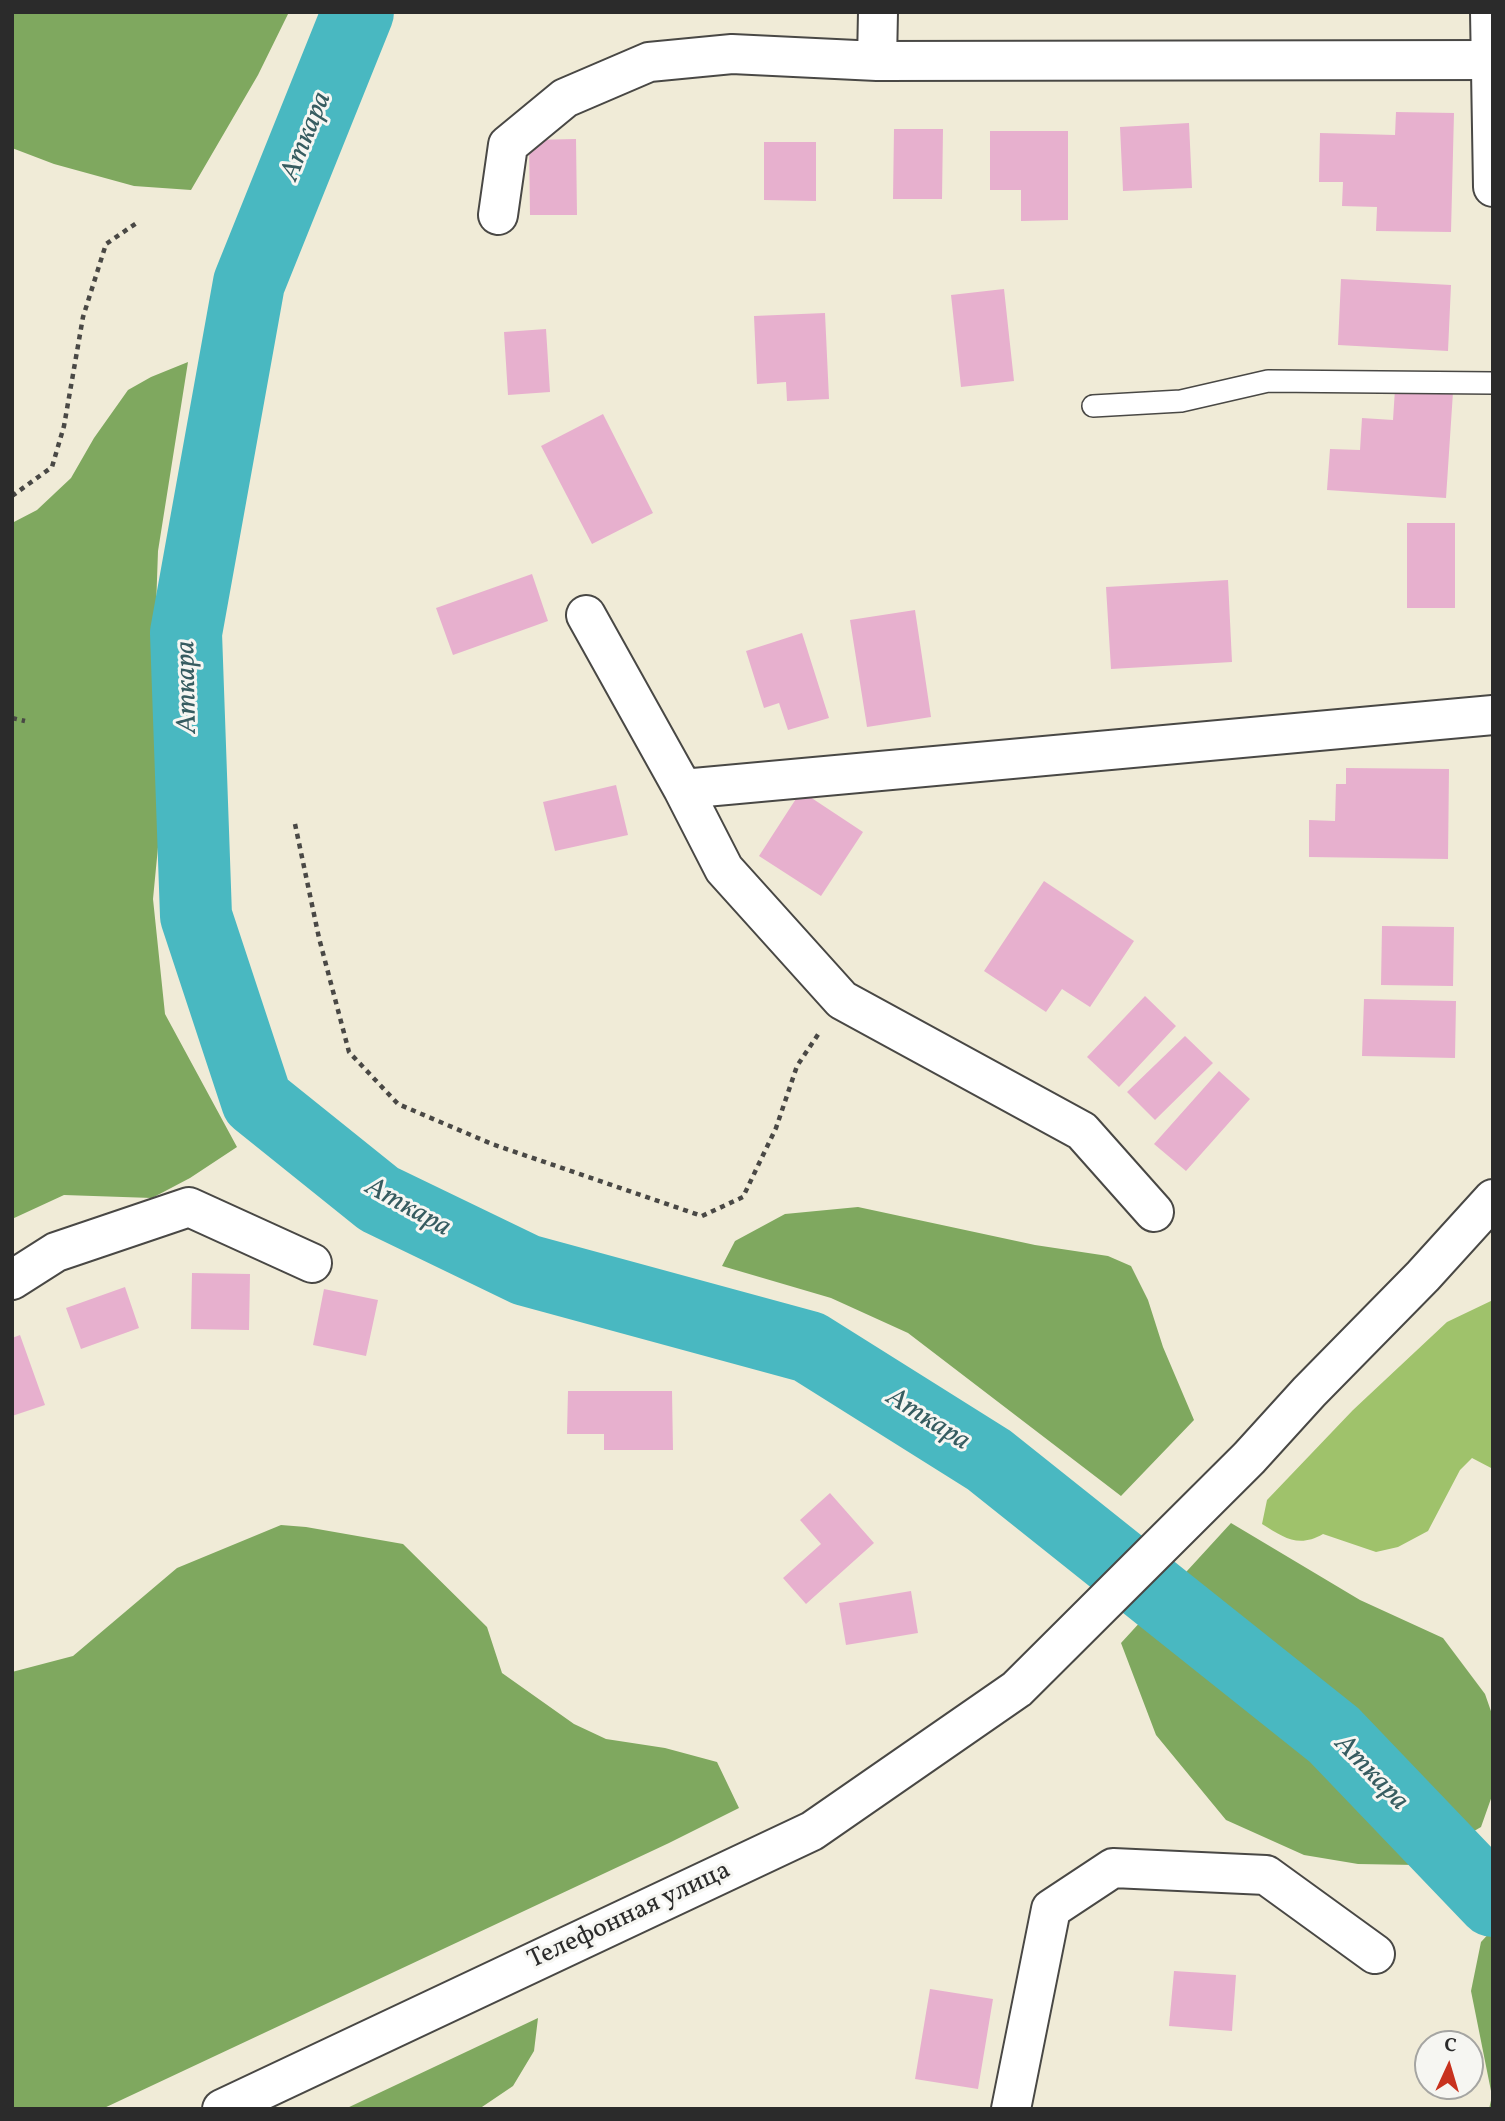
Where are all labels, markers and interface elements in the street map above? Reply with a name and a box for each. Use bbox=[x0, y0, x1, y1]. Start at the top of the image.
water label: Аткара bbox=[275, 88, 341, 186]
water label: Аткара bbox=[171, 640, 207, 734]
water label: Аткара bbox=[358, 1172, 456, 1246]
water label: Аткара bbox=[879, 1382, 975, 1460]
water label: Аткара bbox=[1326, 1729, 1414, 1819]
street label: Телефонная улица bbox=[524, 1856, 736, 1978]
north arrow bbox=[1414, 2030, 1484, 2100]
text: С bbox=[1443, 2033, 1457, 2059]

